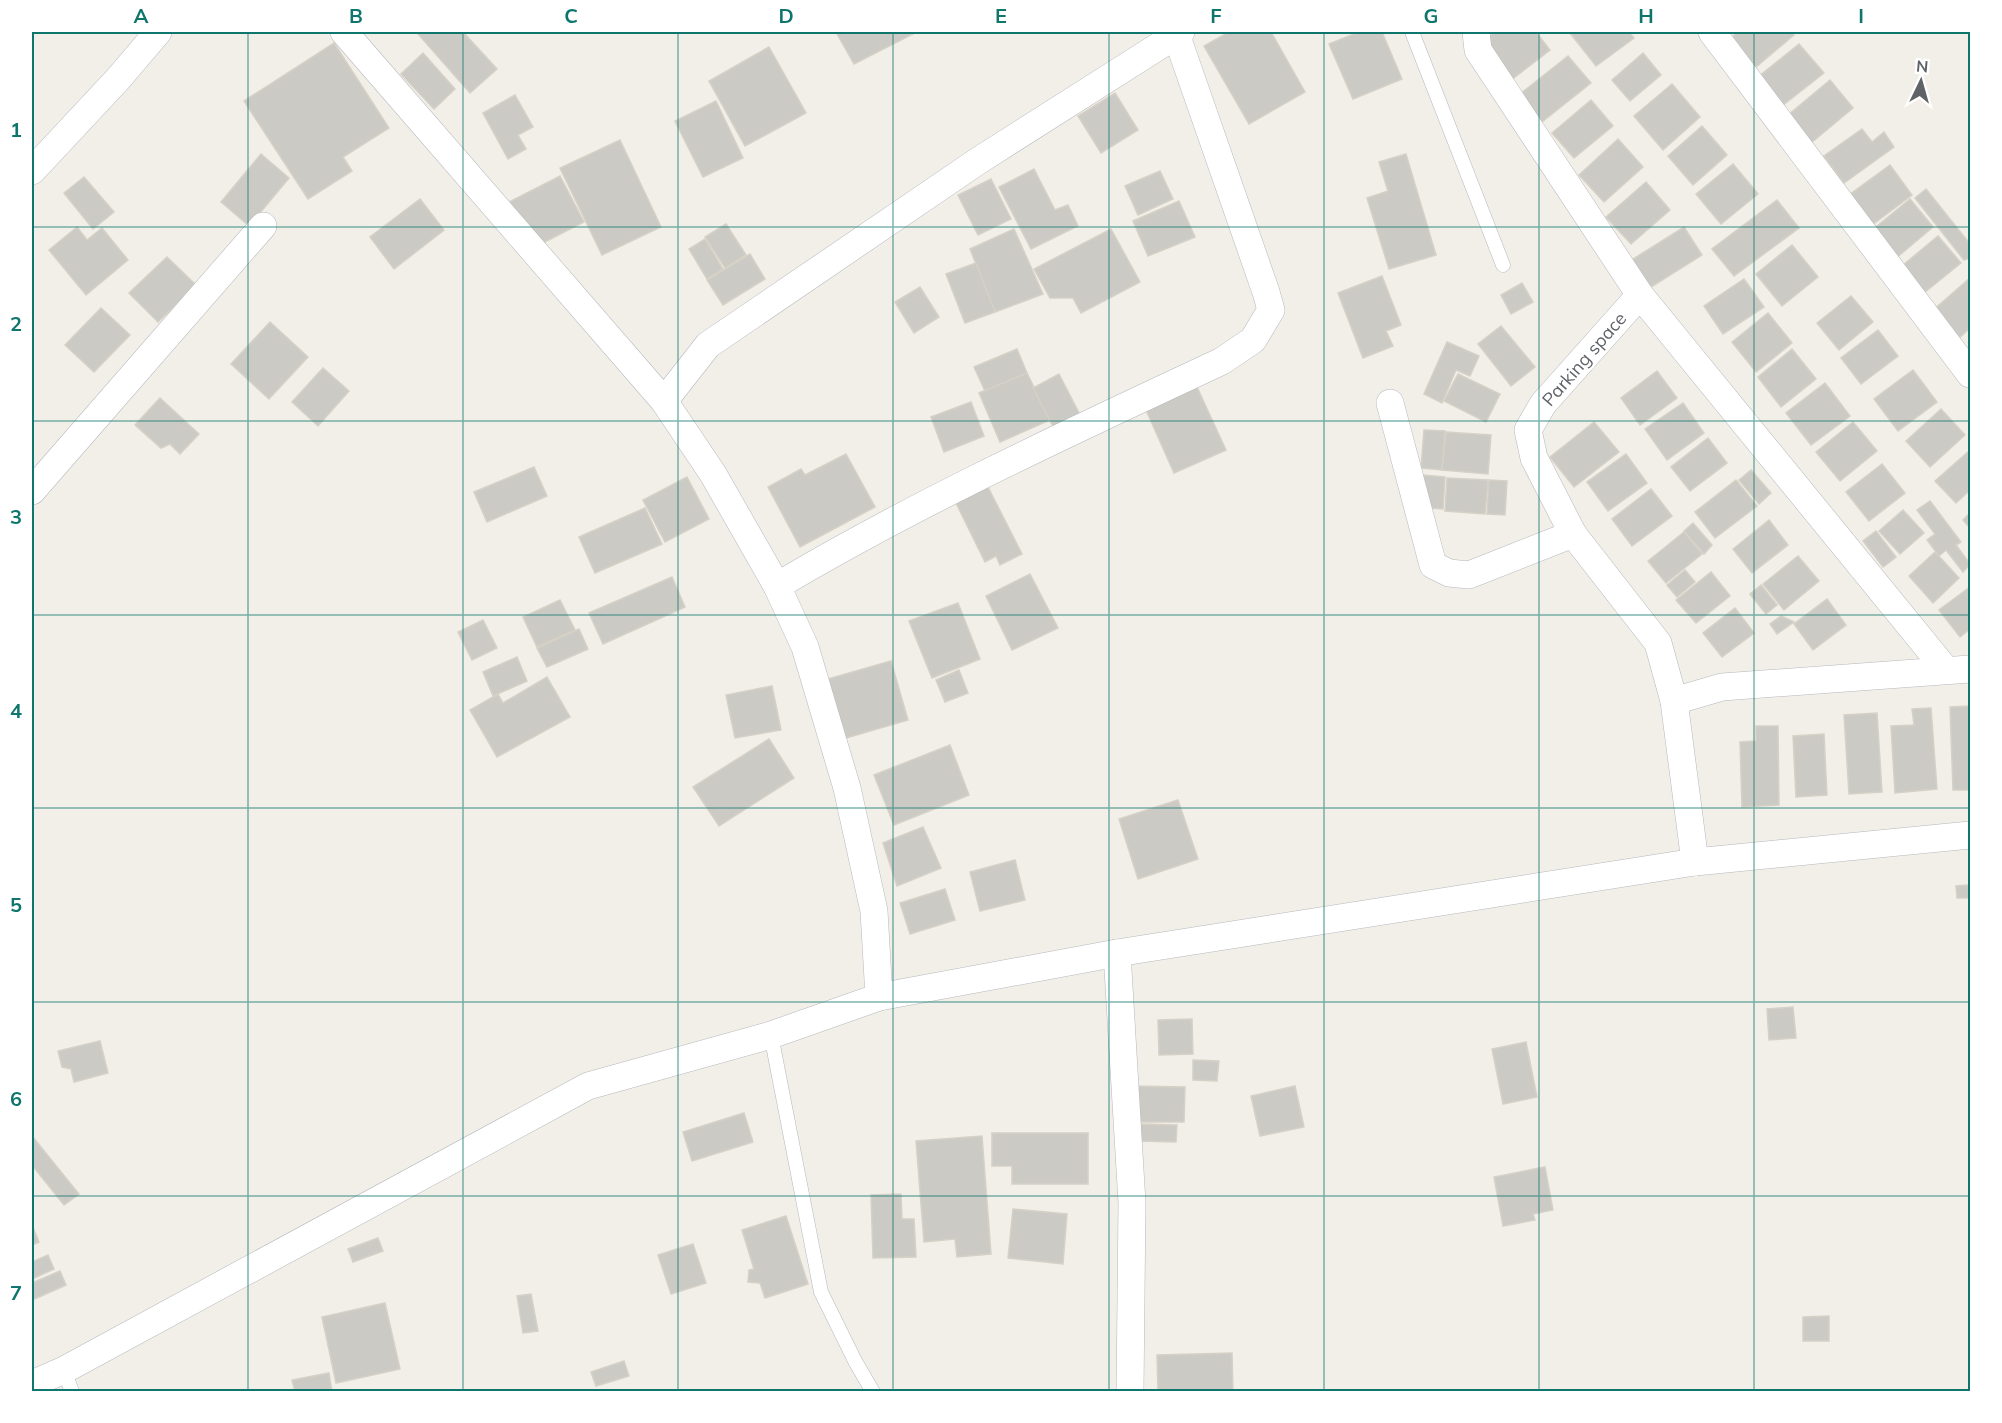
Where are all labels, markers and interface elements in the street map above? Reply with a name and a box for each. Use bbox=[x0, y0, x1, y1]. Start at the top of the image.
text: A bbox=[134, 3, 149, 28]
text: B bbox=[349, 3, 363, 28]
text: C bbox=[564, 3, 578, 28]
text: D bbox=[778, 3, 794, 28]
text: E bbox=[995, 3, 1007, 28]
text: F bbox=[1210, 3, 1222, 28]
text: G bbox=[1424, 3, 1438, 28]
text: H bbox=[1638, 3, 1654, 28]
text: I bbox=[1858, 3, 1864, 28]
north arrow bbox=[1891, 51, 1951, 111]
text: N bbox=[1915, 56, 1929, 77]
text: 1 bbox=[10, 117, 22, 142]
street label: Parking space bbox=[1537, 307, 1631, 411]
text: 2 bbox=[10, 311, 22, 336]
text: 3 bbox=[10, 504, 22, 529]
text: 4 bbox=[10, 698, 22, 723]
text: 5 bbox=[10, 892, 22, 917]
text: 6 bbox=[10, 1086, 22, 1111]
text: 7 bbox=[10, 1280, 22, 1305]

